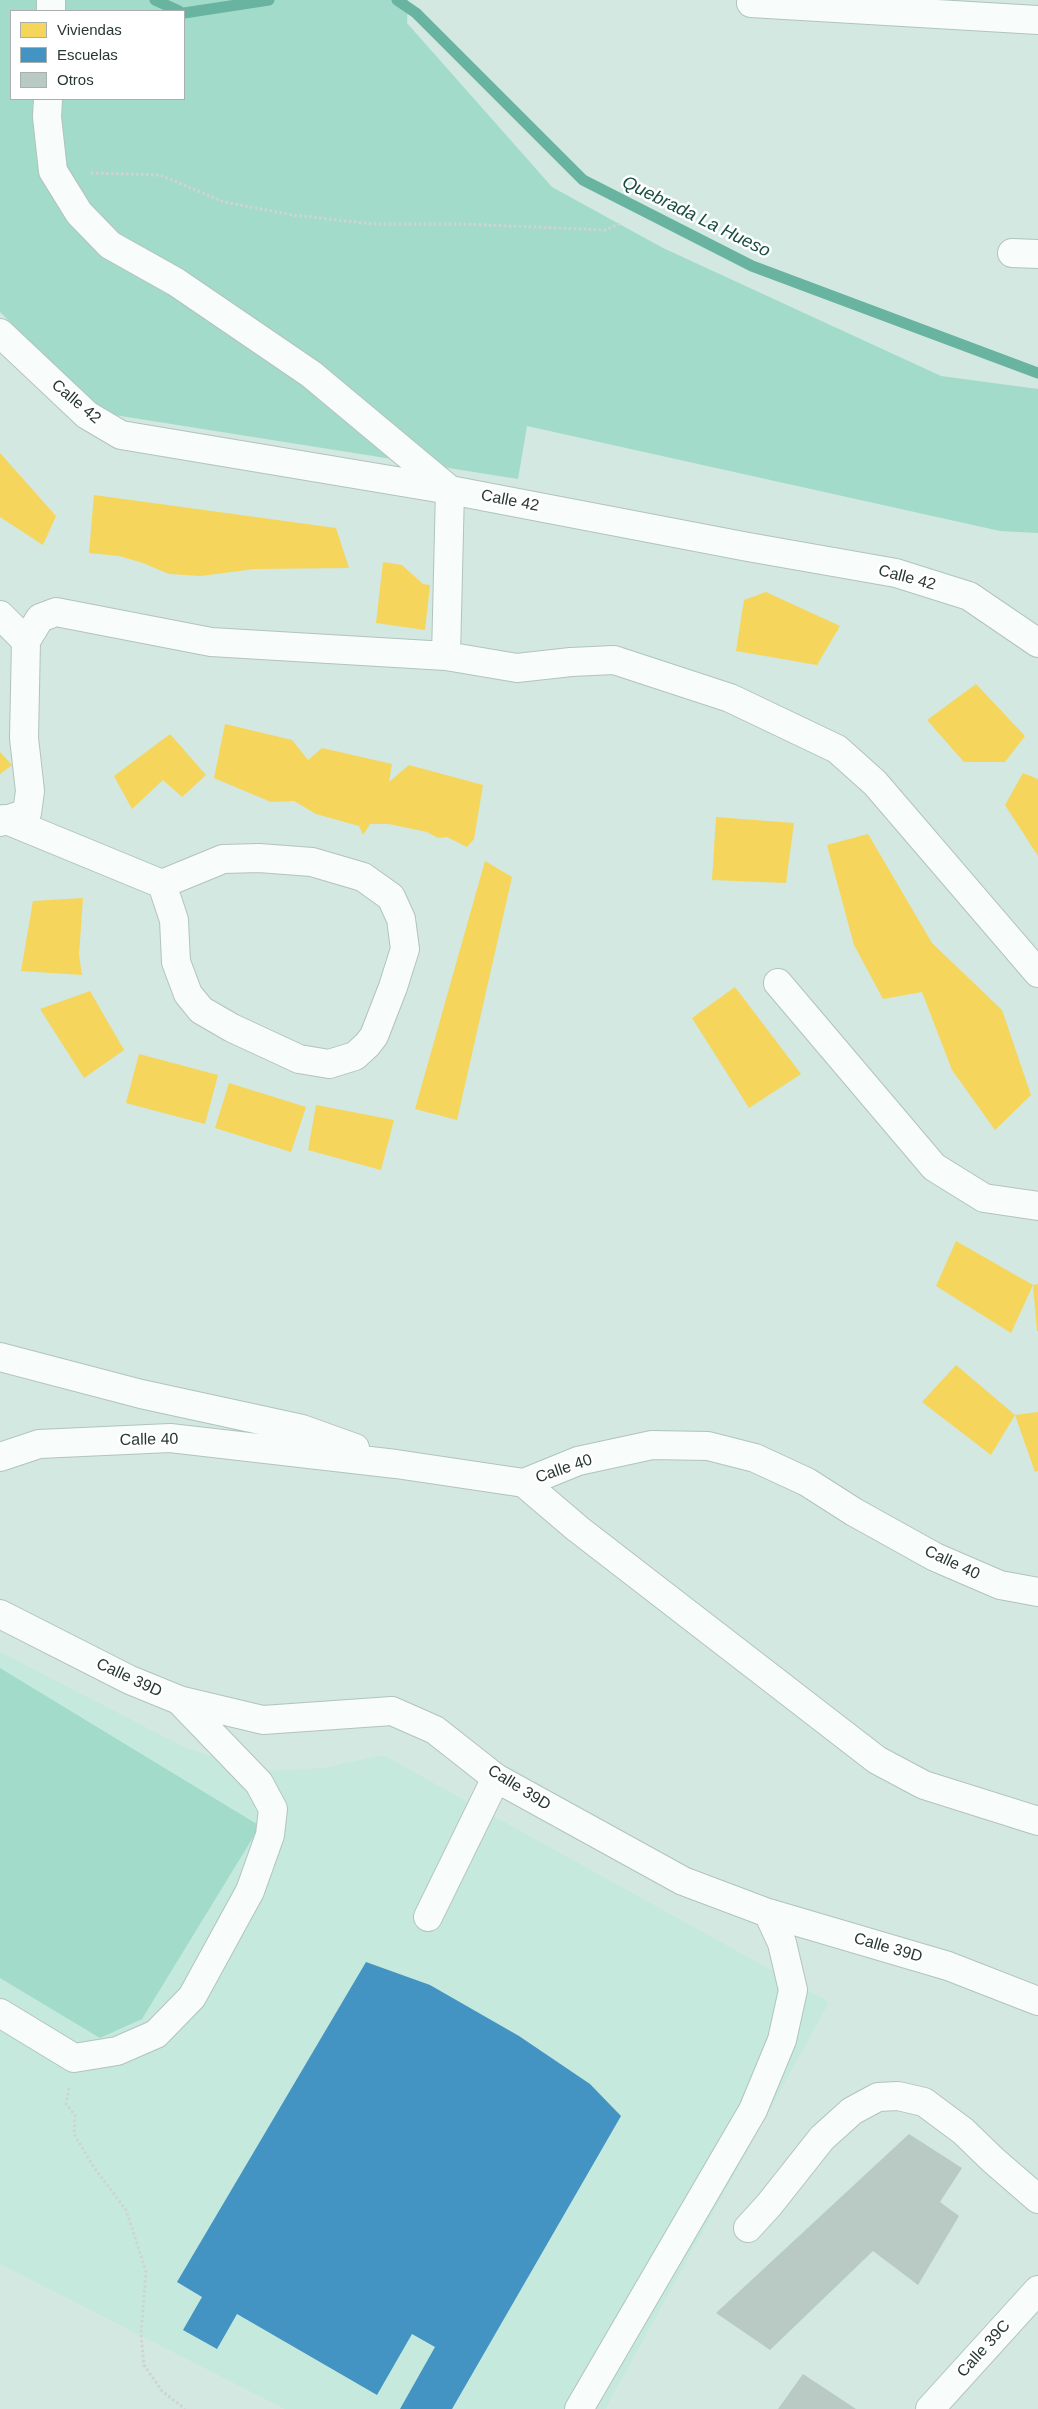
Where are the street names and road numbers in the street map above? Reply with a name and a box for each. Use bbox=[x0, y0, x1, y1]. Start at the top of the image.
street label: Calle 42 bbox=[47, 376, 105, 428]
street label: Calle 42 bbox=[479, 486, 541, 516]
street label: Calle 42 bbox=[876, 561, 938, 595]
street label: Calle 40 bbox=[119, 1430, 179, 1450]
street label: Calle 40 bbox=[533, 1450, 595, 1488]
street label: Calle 40 bbox=[921, 1542, 983, 1584]
street label: Calle 39D bbox=[93, 1654, 165, 1702]
street label: Calle 39D bbox=[484, 1761, 554, 1815]
street label: Calle 39D bbox=[852, 1929, 924, 1967]
street label: Calle 39C bbox=[953, 2316, 1015, 2382]

